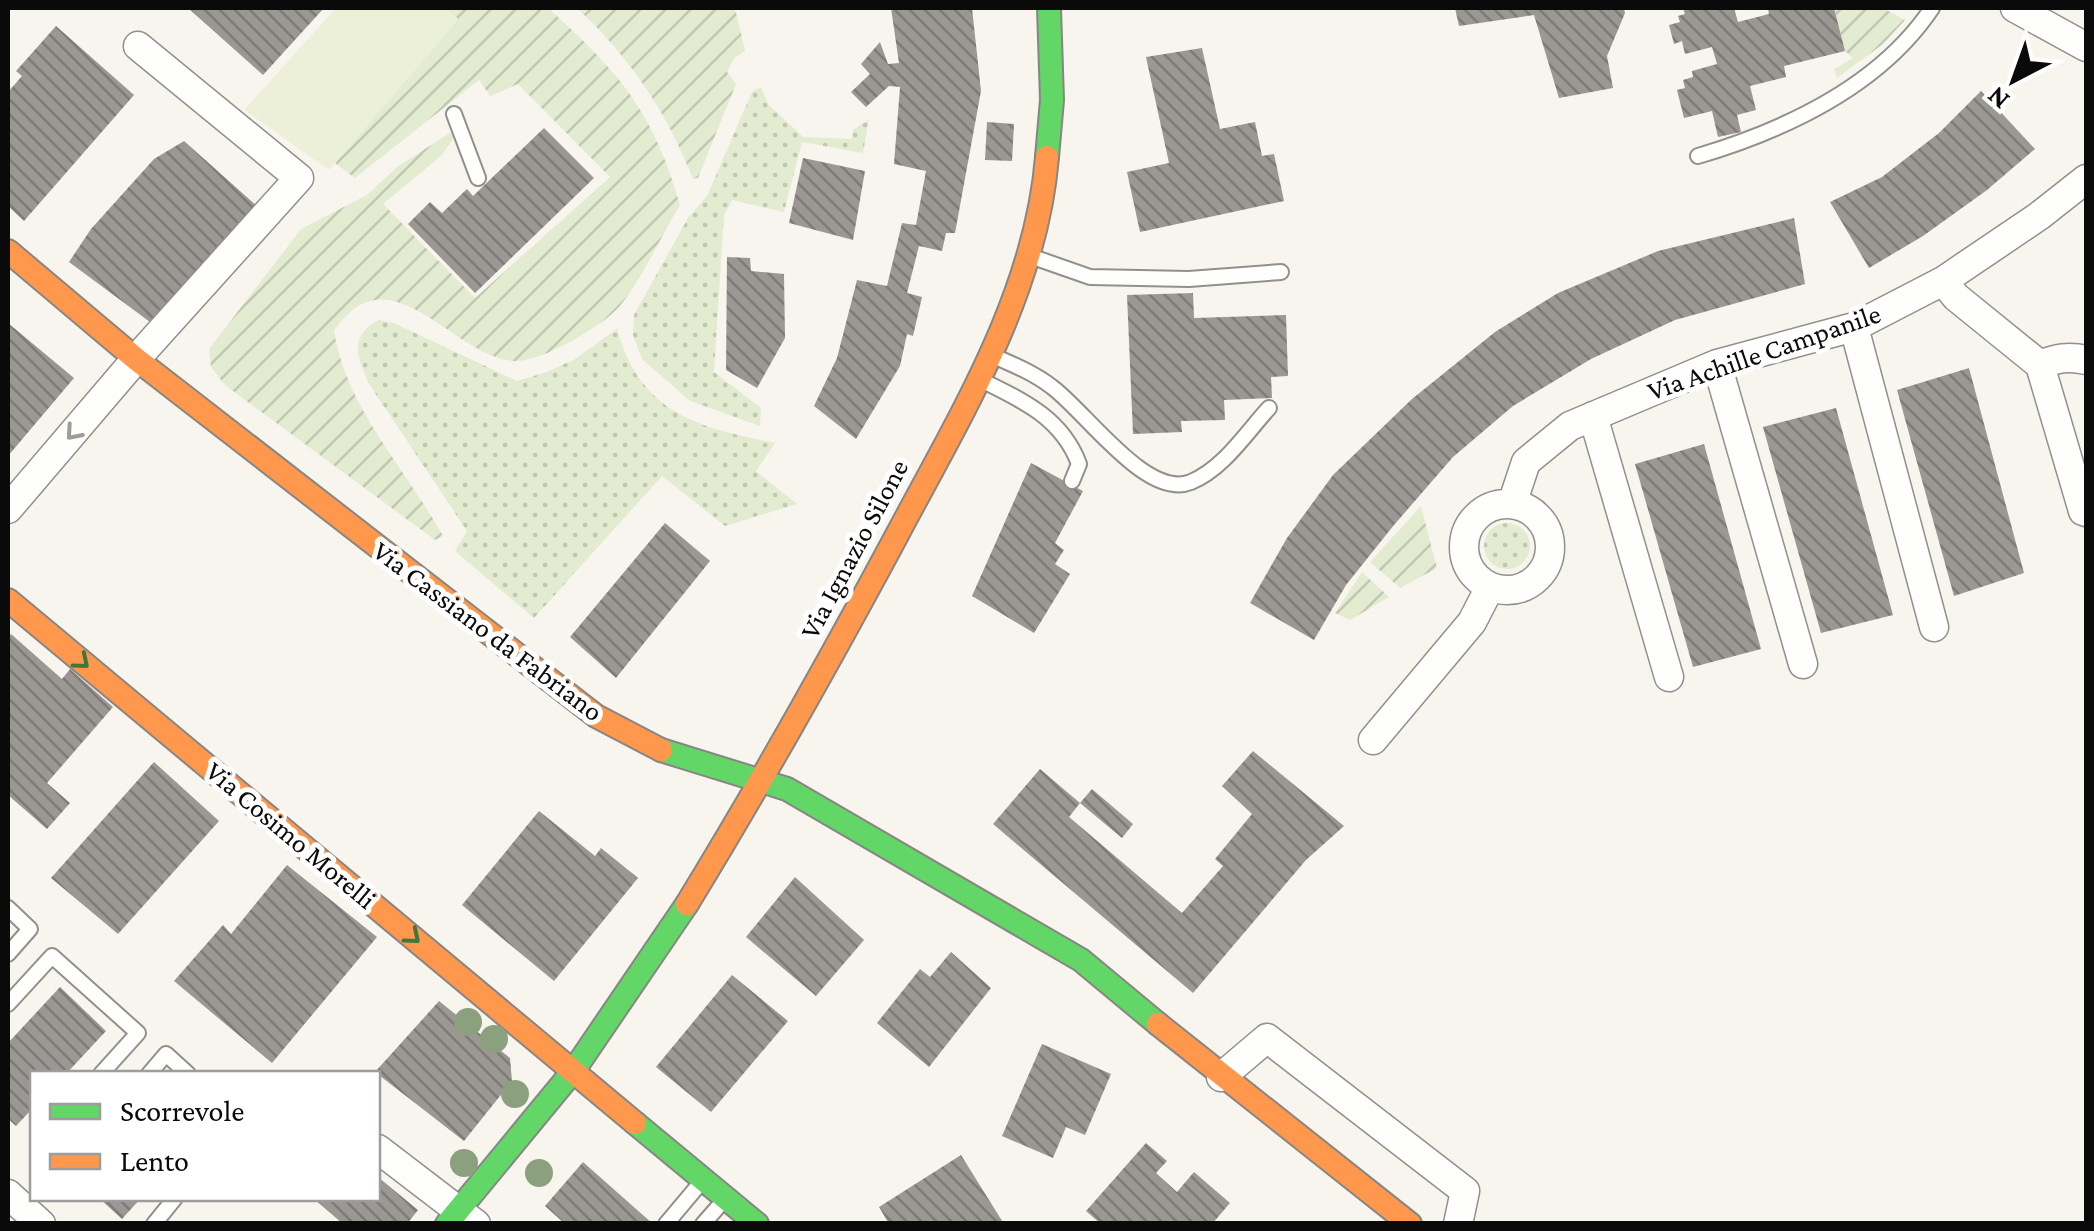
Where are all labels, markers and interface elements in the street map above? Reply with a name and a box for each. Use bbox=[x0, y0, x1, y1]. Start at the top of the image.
north arrow bbox=[1964, 30, 2064, 130]
text: N bbox=[1981, 81, 2015, 116]
street label: Via Achille Campanile bbox=[1643, 298, 1885, 406]
one-way arrow bbox=[66, 421, 84, 440]
street label: Via Ignazio Silone bbox=[794, 454, 914, 644]
street label: Via Cassiano da Fabriano bbox=[367, 535, 609, 727]
one-way arrow bbox=[71, 650, 89, 668]
street label: Via Cosimo Morelli bbox=[200, 755, 382, 915]
one-way arrow bbox=[402, 925, 420, 943]
legend bbox=[30, 1071, 380, 1201]
text: Scorrevole bbox=[120, 1094, 245, 1127]
text: Lento bbox=[120, 1144, 189, 1177]

